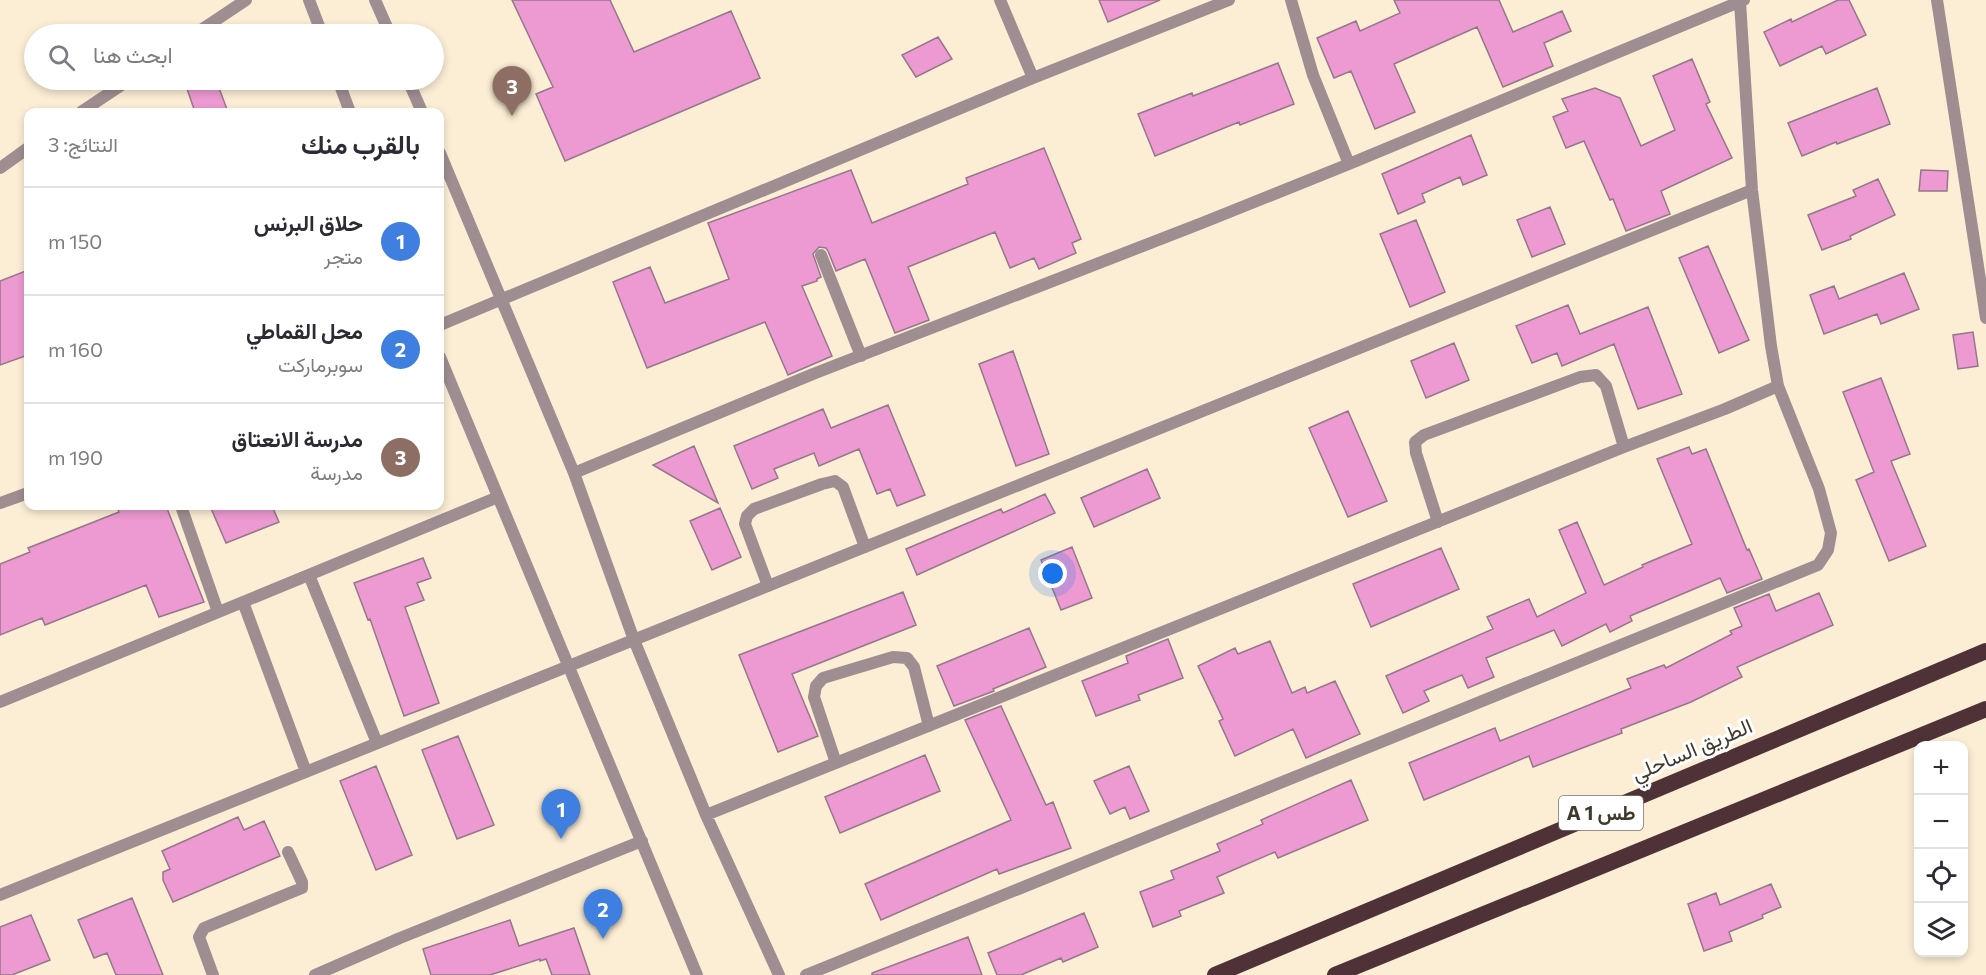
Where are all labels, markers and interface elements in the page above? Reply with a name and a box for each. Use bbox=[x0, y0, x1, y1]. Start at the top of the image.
search box bbox=[24, 24, 444, 90]
icon: search bbox=[45, 41, 78, 74]
text: ابحث هنا bbox=[93, 41, 173, 68]
pin: 3 bbox=[492, 66, 532, 116]
text: بالقرب منك bbox=[301, 128, 420, 159]
text: النتائج: 3 bbox=[48, 132, 118, 156]
text: حلاق البرنس bbox=[254, 209, 363, 236]
text: 150 m bbox=[48, 229, 102, 253]
text: 1 bbox=[396, 229, 405, 253]
text: متجر bbox=[324, 244, 363, 268]
text: محل القماطي bbox=[246, 317, 363, 344]
text: 160 m bbox=[48, 337, 103, 361]
text: 2 bbox=[395, 337, 406, 361]
text: سوبرماركت bbox=[278, 352, 363, 376]
text: مدرسة الانعتاق bbox=[232, 425, 363, 452]
text: 190 m bbox=[48, 445, 103, 469]
text: 3 bbox=[395, 445, 406, 469]
text: مدرسة bbox=[310, 460, 363, 484]
your location bbox=[1038, 559, 1067, 588]
street label: الطريق الساحلي bbox=[1627, 712, 1758, 791]
map controls bbox=[1914, 741, 1968, 957]
button: + bbox=[1914, 741, 1968, 795]
pin: 1 bbox=[542, 790, 580, 839]
button: − bbox=[1914, 795, 1968, 849]
road number: A 1 طس bbox=[1559, 796, 1643, 830]
button: locate bbox=[1914, 849, 1968, 903]
pin: 2 bbox=[584, 890, 622, 939]
button: layers bbox=[1914, 903, 1968, 957]

